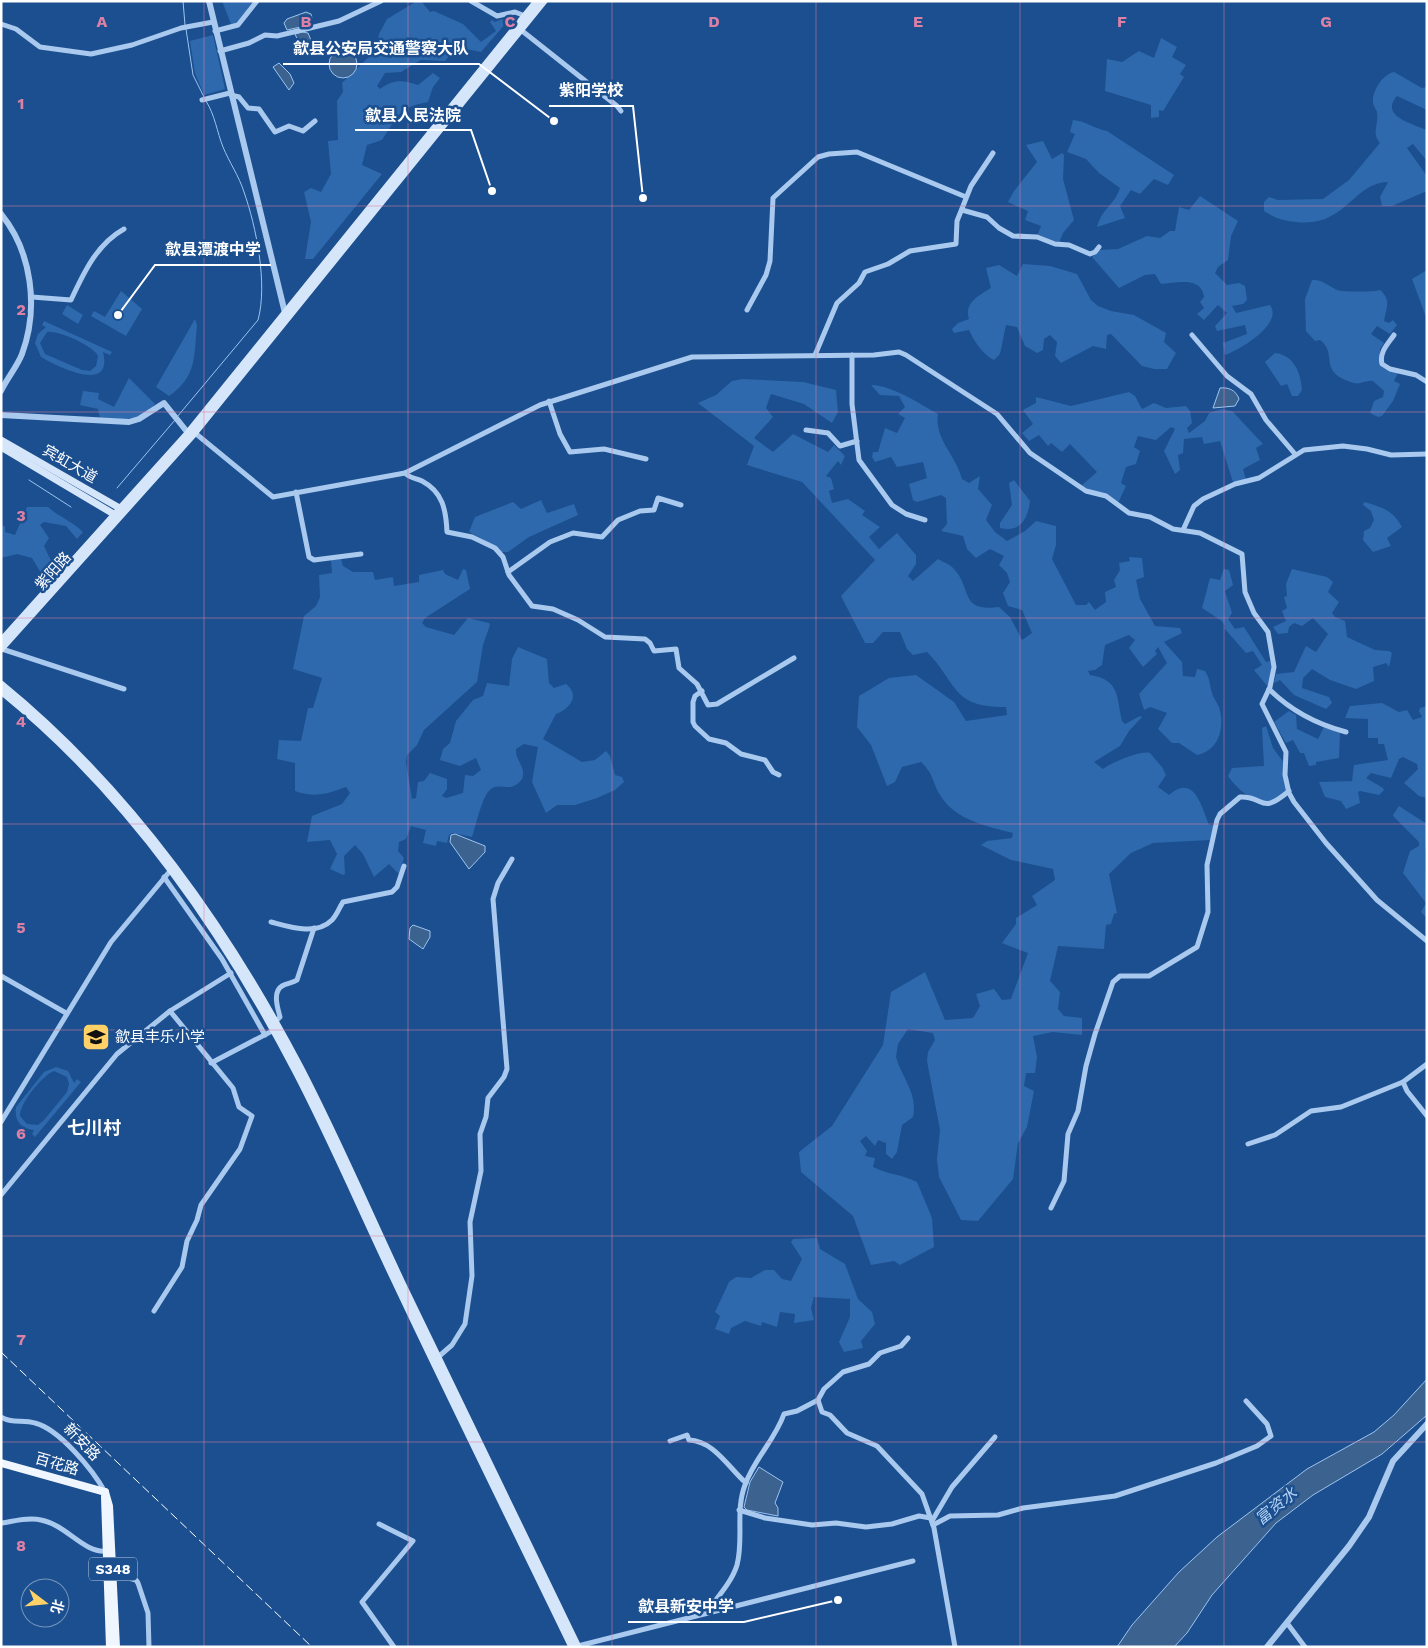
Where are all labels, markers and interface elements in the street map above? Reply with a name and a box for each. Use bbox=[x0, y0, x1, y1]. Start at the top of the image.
text: A bbox=[97, 12, 108, 31]
text: B bbox=[301, 12, 312, 31]
text: C bbox=[505, 12, 516, 31]
text: D bbox=[708, 12, 720, 31]
text: E bbox=[913, 12, 923, 31]
text: F bbox=[1117, 12, 1127, 31]
text: G bbox=[1320, 12, 1332, 31]
callout: 歙县公安局交通警察大队 bbox=[283, 33, 479, 64]
text: 歙县公安局交通警察大队 bbox=[293, 39, 469, 58]
callout: 紫阳学校 bbox=[549, 75, 633, 106]
text: 紫阳学校 bbox=[559, 81, 624, 100]
text: 1 bbox=[18, 94, 24, 113]
callout: 歙县人民法院 bbox=[355, 99, 471, 130]
text: 歙县人民法院 bbox=[365, 106, 461, 125]
callout: 歙县潭渡中学 bbox=[155, 234, 271, 265]
text: 歙县潭渡中学 bbox=[165, 240, 261, 259]
text: 2 bbox=[16, 300, 26, 319]
street label: 宾虹大道 bbox=[40, 441, 100, 487]
text: 3 bbox=[16, 506, 26, 525]
street label: 紫阳路 bbox=[31, 548, 75, 594]
text: 4 bbox=[16, 712, 26, 731]
text: 5 bbox=[16, 918, 26, 937]
school or university icon: 歙县丰乐小学 bbox=[81, 1022, 111, 1052]
place label: 歙县丰乐小学 bbox=[115, 1028, 205, 1046]
district label: 七川村 bbox=[67, 1117, 121, 1138]
text: 6 bbox=[16, 1124, 26, 1143]
text: 7 bbox=[16, 1330, 26, 1349]
street label: 新安路 bbox=[60, 1420, 104, 1464]
street label: 百花路 bbox=[33, 1449, 81, 1479]
water label: 富资水 bbox=[1251, 1483, 1301, 1528]
text: 8 bbox=[16, 1536, 26, 1555]
road number: S348 bbox=[89, 1558, 137, 1580]
north arrow bbox=[20, 1578, 70, 1628]
callout: 歙县新安中学 bbox=[628, 1591, 744, 1622]
text: 歙县新安中学 bbox=[638, 1597, 734, 1616]
text: 北 bbox=[48, 1598, 67, 1616]

